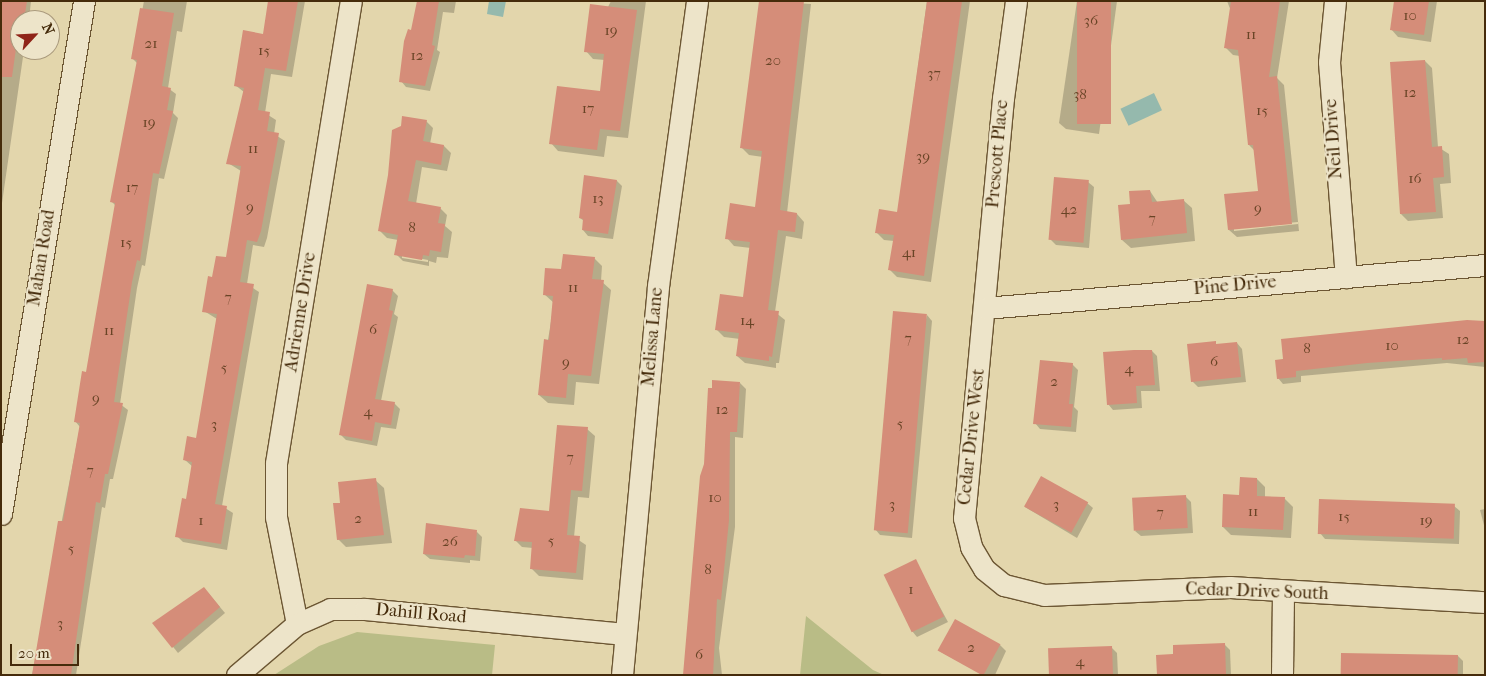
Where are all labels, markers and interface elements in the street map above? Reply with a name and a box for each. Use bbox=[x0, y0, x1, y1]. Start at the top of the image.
house number: 10 bbox=[1403, 7, 1417, 25]
north arrow bbox=[10, 10, 60, 60]
house number: 36 bbox=[1084, 12, 1098, 30]
text: N bbox=[38, 20, 58, 37]
house number: 19 bbox=[604, 22, 618, 40]
house number: 11 bbox=[1246, 26, 1256, 44]
house number: 21 bbox=[144, 35, 158, 53]
house number: 15 bbox=[258, 42, 270, 60]
house number: 12 bbox=[410, 47, 424, 65]
house number: 20 bbox=[765, 52, 781, 70]
house number: 37 bbox=[927, 65, 941, 83]
house number: 12 bbox=[1403, 84, 1417, 102]
house number: 38 bbox=[1073, 86, 1087, 104]
street label: Neil Drive bbox=[1320, 98, 1348, 180]
street label: Prescott Place bbox=[983, 99, 1013, 209]
house number: 17 bbox=[582, 100, 594, 118]
house number: 15 bbox=[1256, 102, 1268, 120]
house number: 19 bbox=[142, 114, 156, 132]
house number: 11 bbox=[248, 140, 258, 158]
house number: 39 bbox=[916, 148, 930, 166]
house number: 16 bbox=[1408, 170, 1422, 188]
house number: 17 bbox=[126, 179, 138, 197]
house number: 13 bbox=[592, 190, 604, 208]
house number: 9 bbox=[246, 199, 254, 217]
house number: 9 bbox=[1254, 200, 1262, 218]
house number: 42 bbox=[1061, 201, 1077, 219]
street label: Mahan Road bbox=[24, 208, 60, 308]
house number: 7 bbox=[1148, 210, 1156, 228]
house number: 8 bbox=[408, 219, 416, 237]
house number: 15 bbox=[120, 234, 132, 252]
house number: 41 bbox=[902, 244, 916, 262]
street label: Adrienne Drive bbox=[281, 251, 321, 373]
street label: Pine Drive bbox=[1193, 272, 1277, 300]
house number: 11 bbox=[568, 279, 578, 297]
street label: Melissa Lane bbox=[638, 287, 668, 387]
house number: 7 bbox=[224, 289, 232, 307]
house number: 14 bbox=[740, 312, 754, 330]
house number: 6 bbox=[369, 321, 377, 339]
house number: 11 bbox=[104, 322, 114, 340]
house number: 7 bbox=[904, 330, 912, 348]
house number: 12 bbox=[1456, 331, 1470, 349]
house number: 10 bbox=[1385, 337, 1399, 355]
house number: 8 bbox=[1303, 340, 1311, 358]
house number: 6 bbox=[1210, 353, 1218, 371]
house number: 9 bbox=[562, 354, 570, 372]
house number: 5 bbox=[221, 359, 227, 377]
house number: 4 bbox=[1125, 360, 1133, 378]
street label: Cedar Drive West bbox=[954, 368, 990, 506]
house number: 2 bbox=[1050, 373, 1058, 391]
house number: 9 bbox=[92, 390, 100, 408]
house number: 12 bbox=[715, 401, 729, 419]
house number: 4 bbox=[364, 403, 372, 421]
house number: 5 bbox=[897, 415, 903, 433]
house number: 3 bbox=[211, 416, 217, 434]
house number: 7 bbox=[566, 449, 574, 467]
house number: 7 bbox=[86, 462, 94, 480]
house number: 10 bbox=[708, 489, 722, 507]
house number: 3 bbox=[889, 496, 895, 514]
house number: 3 bbox=[1053, 496, 1059, 514]
house number: 11 bbox=[1248, 503, 1258, 521]
house number: 7 bbox=[1156, 504, 1164, 522]
house number: 15 bbox=[1338, 508, 1350, 526]
house number: 2 bbox=[354, 510, 362, 528]
house number: 1 bbox=[198, 512, 204, 530]
house number: 19 bbox=[1419, 512, 1433, 530]
house number: 5 bbox=[548, 532, 554, 550]
house number: 26 bbox=[442, 533, 458, 551]
house number: 5 bbox=[68, 540, 74, 558]
house number: 8 bbox=[704, 561, 712, 579]
street label: Cedar Drive South bbox=[1185, 579, 1329, 605]
house number: 1 bbox=[908, 581, 914, 599]
street label: Dahill Road bbox=[375, 599, 467, 629]
house number: 3 bbox=[57, 615, 63, 633]
scale bar bbox=[12, 634, 81, 666]
house number: 2 bbox=[967, 639, 975, 657]
text: 20 m bbox=[18, 644, 50, 662]
house number: 6 bbox=[695, 646, 703, 664]
house number: 4 bbox=[1076, 653, 1084, 671]

